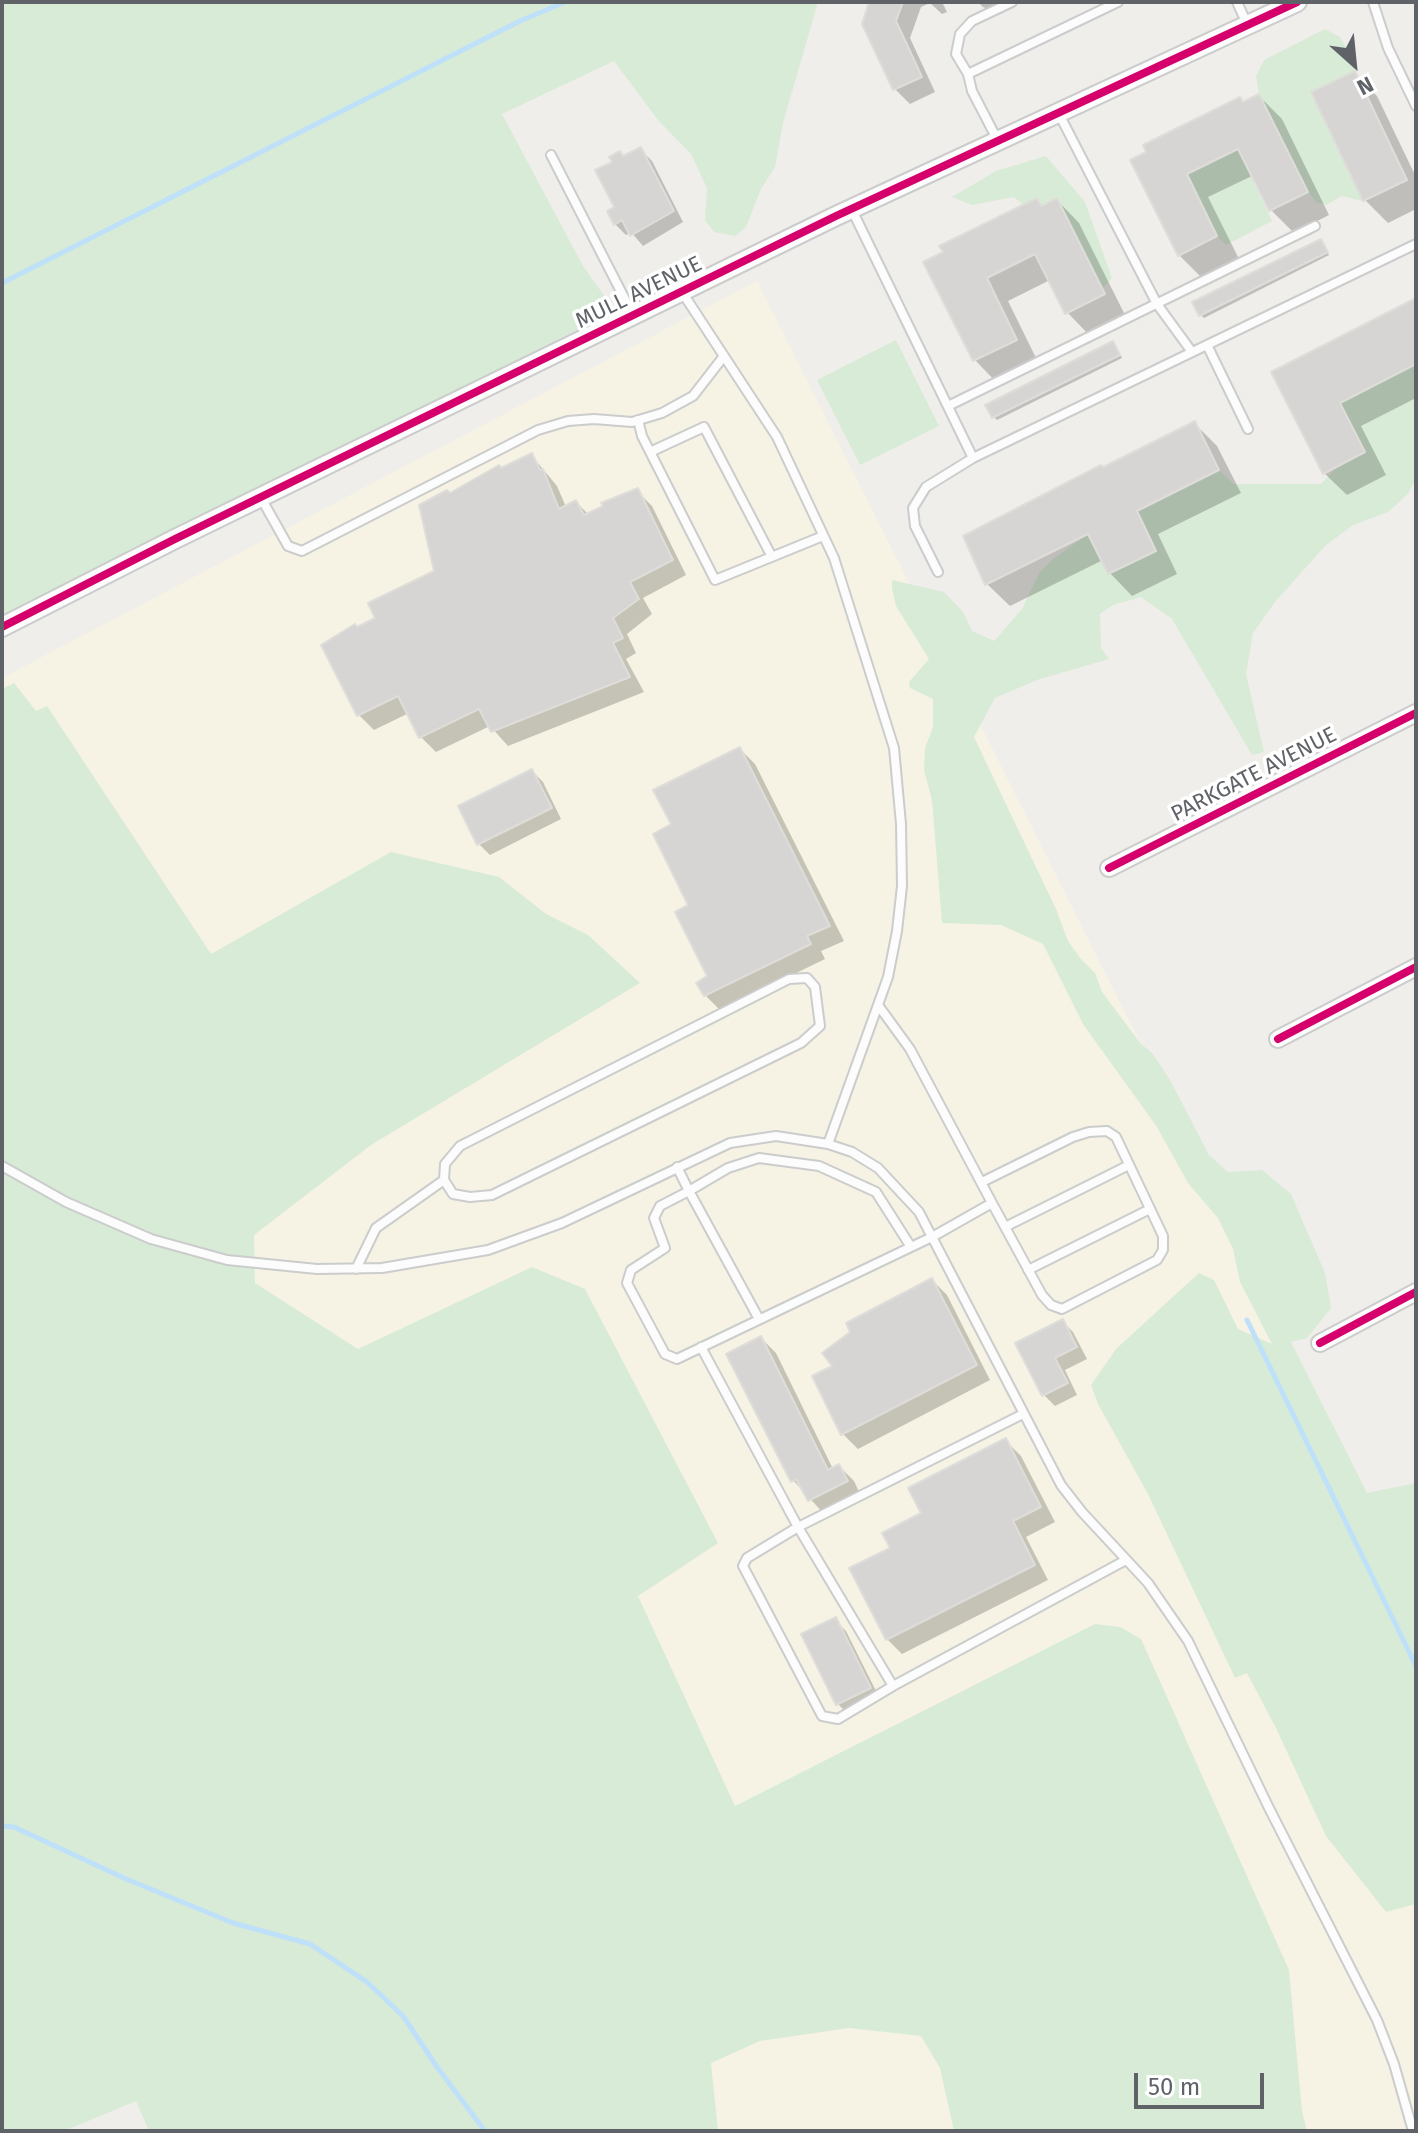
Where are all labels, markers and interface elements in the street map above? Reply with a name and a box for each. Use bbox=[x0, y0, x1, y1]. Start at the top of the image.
north arrow bbox=[1314, 24, 1394, 104]
text: N bbox=[1352, 70, 1378, 101]
street label: MULL AVENUE bbox=[572, 251, 706, 335]
street label: PARKGATE AVENUE bbox=[1167, 722, 1341, 828]
scale bar bbox=[1138, 2057, 1268, 2107]
text: 50 m bbox=[1148, 2073, 1200, 2101]

